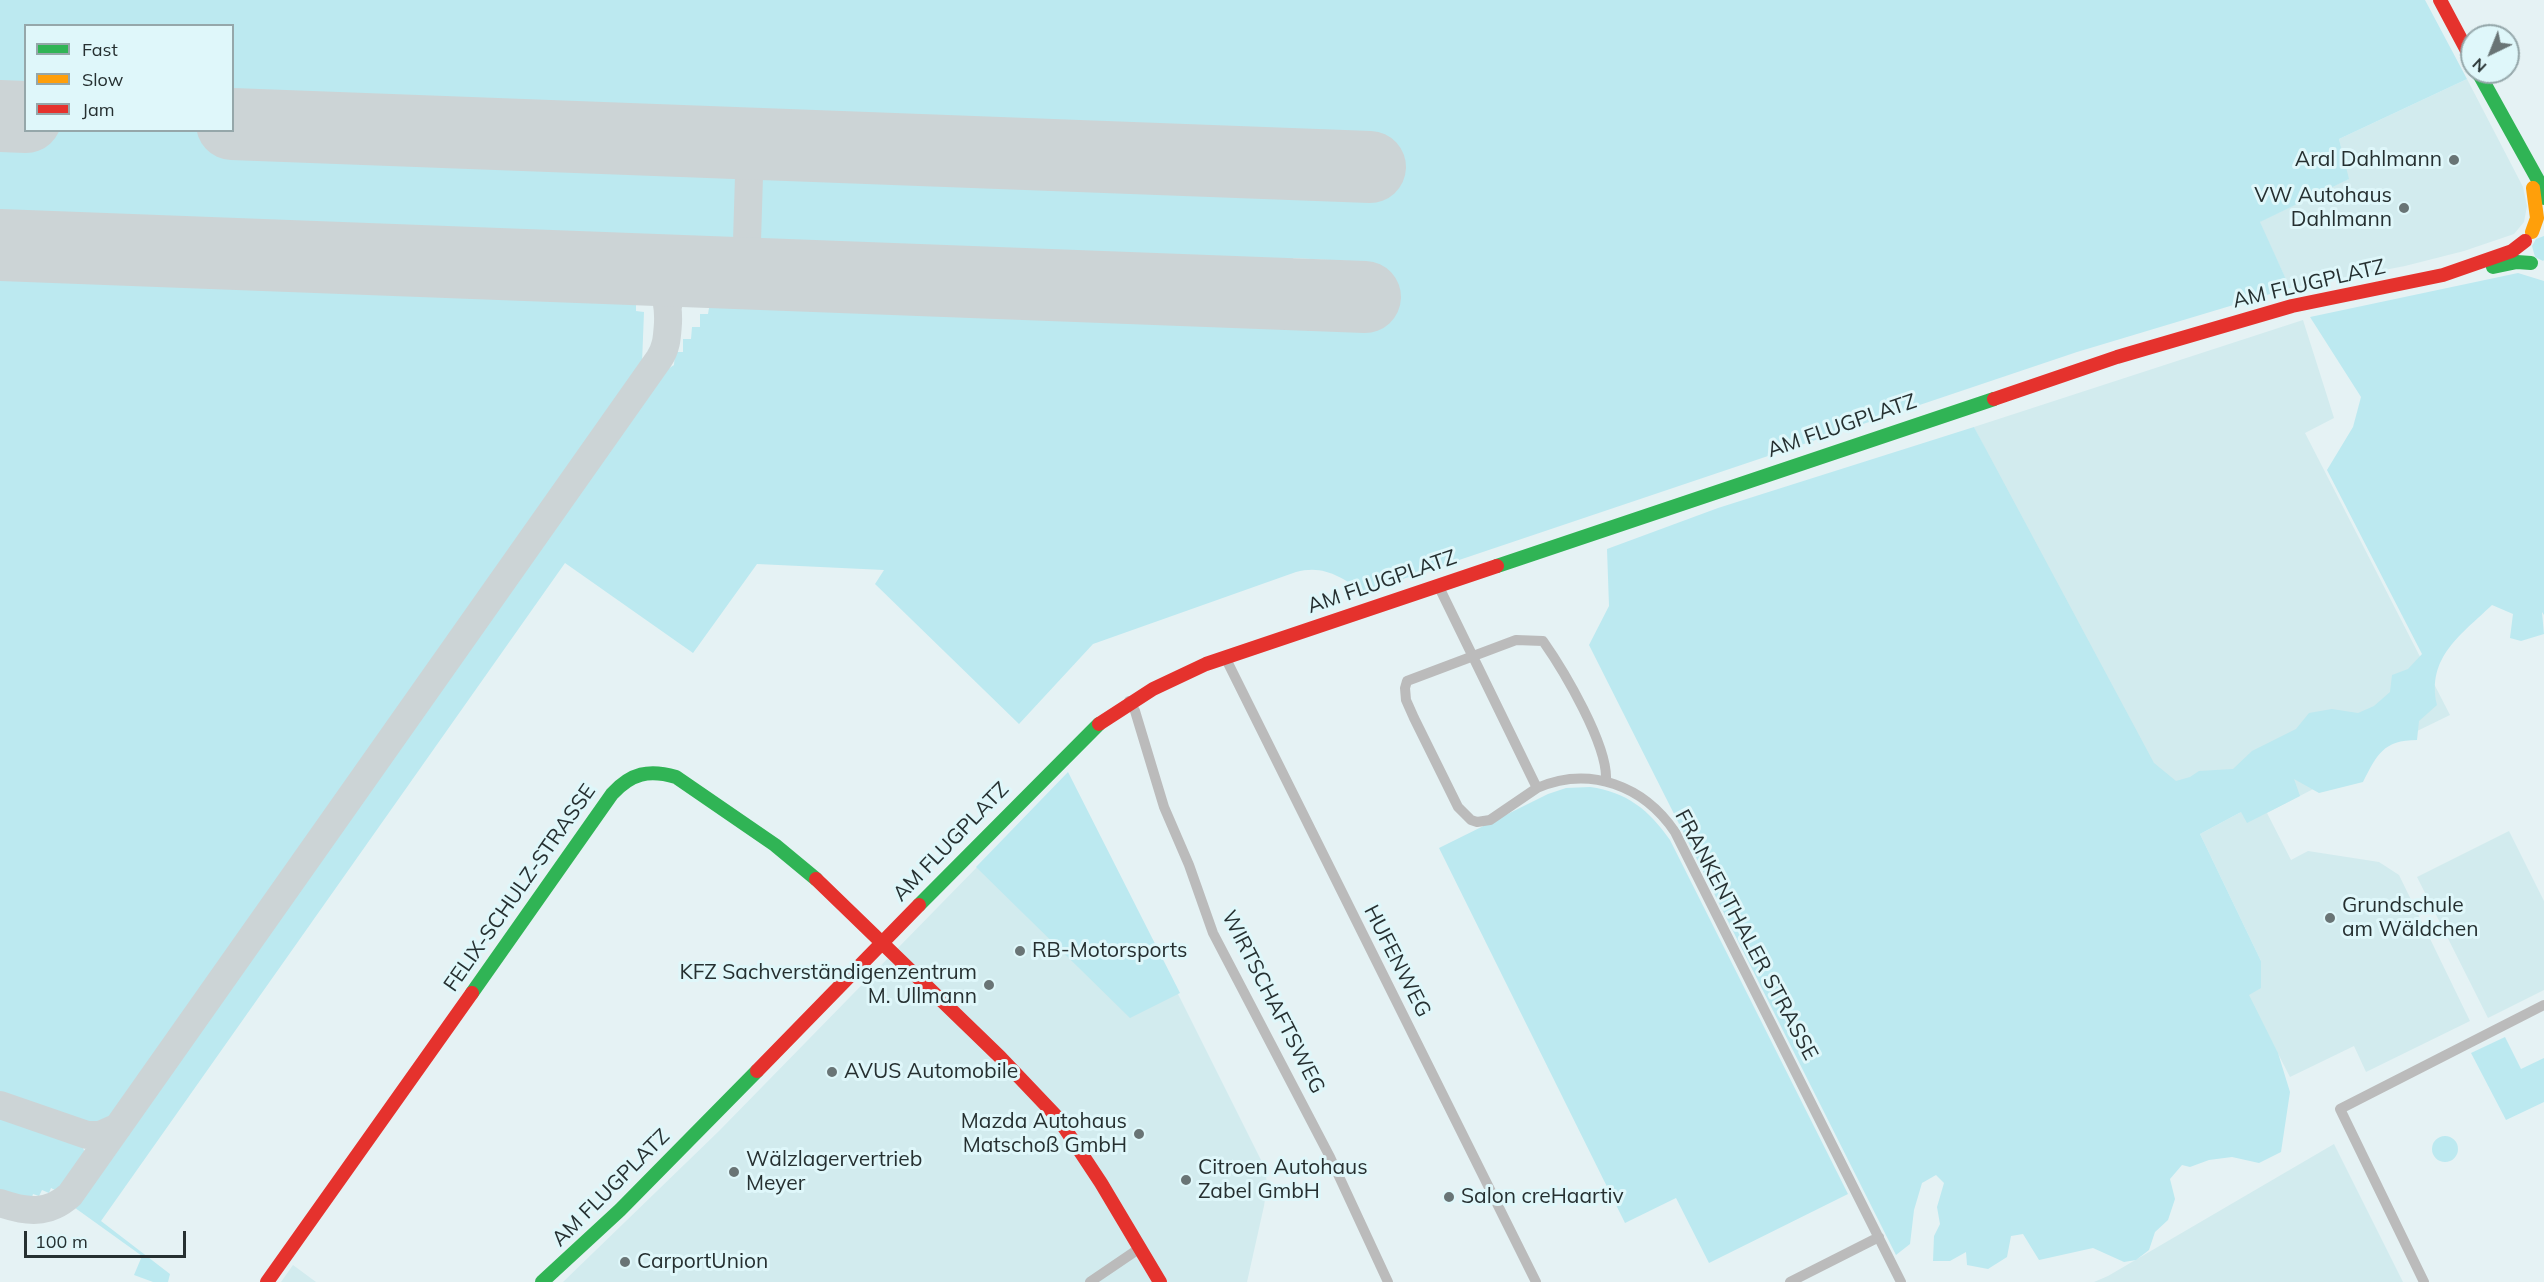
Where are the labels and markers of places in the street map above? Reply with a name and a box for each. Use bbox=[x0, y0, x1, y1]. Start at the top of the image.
place label: Aral Dahlmann bbox=[2295, 147, 2442, 173]
marker: Aral Dahlmann bbox=[2447, 153, 2461, 167]
place label: VW Autohaus Dahlmann bbox=[2254, 183, 2392, 233]
marker: VW Autohaus Dahlmann bbox=[2397, 201, 2411, 215]
place label: Grundschule am Wäldchen bbox=[2342, 893, 2478, 943]
marker: Grundschule am Wäldchen bbox=[2323, 911, 2337, 925]
place label: RB-Motorsports bbox=[1032, 938, 1187, 964]
marker: RB-Motorsports bbox=[1013, 944, 1027, 958]
place label: KFZ Sachverständigenzentrum M. Ullmann bbox=[679, 960, 977, 1010]
marker: KFZ Sachverständigenzentrum M. Ullmann bbox=[982, 978, 996, 992]
place label: AVUS Automobile bbox=[844, 1059, 1018, 1085]
marker: AVUS Automobile bbox=[825, 1065, 839, 1079]
place label: Mazda Autohaus Matschoß GmbH bbox=[961, 1109, 1127, 1159]
marker: Mazda Autohaus Matschoß GmbH bbox=[1132, 1127, 1146, 1141]
place label: Wälzlagervertrieb Meyer bbox=[746, 1147, 922, 1197]
place label: Citroen Autohaus Zabel GmbH bbox=[1198, 1155, 1368, 1205]
marker: Wälzlagervertrieb Meyer bbox=[727, 1165, 741, 1179]
marker: Citroen Autohaus Zabel GmbH bbox=[1179, 1173, 1193, 1187]
place label: Salon creHaartiv bbox=[1461, 1184, 1624, 1210]
marker: Salon creHaartiv bbox=[1442, 1190, 1456, 1204]
place label: CarportUnion bbox=[637, 1249, 768, 1275]
marker: CarportUnion bbox=[618, 1255, 632, 1269]

